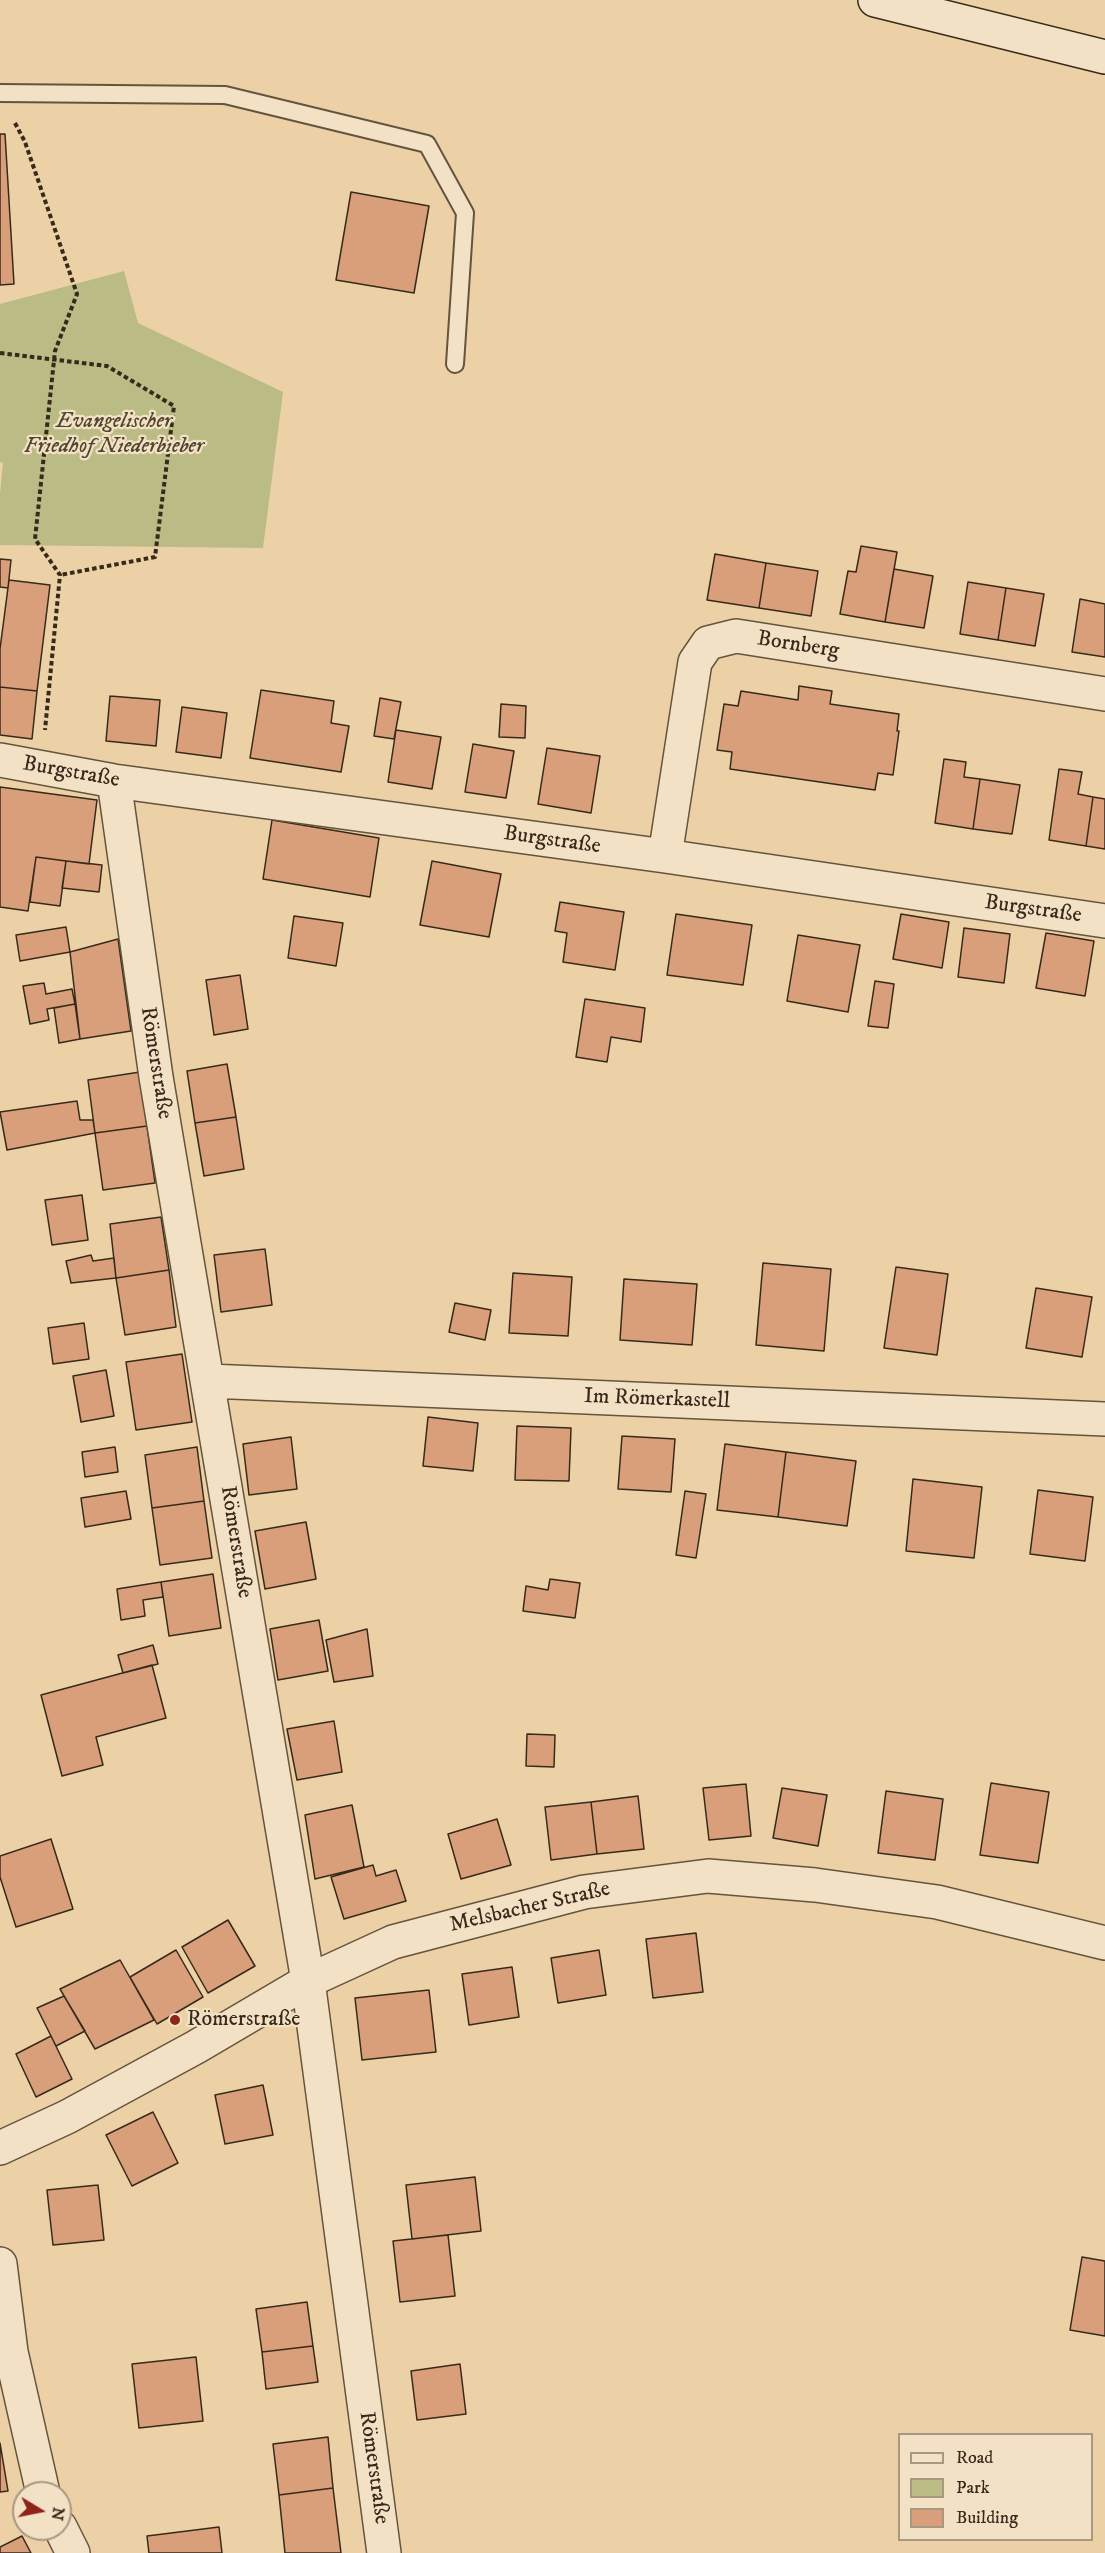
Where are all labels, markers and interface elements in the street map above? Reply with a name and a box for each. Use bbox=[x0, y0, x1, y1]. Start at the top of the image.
park label: Evangelischer Friedhof Niederbieber bbox=[24, 409, 204, 460]
street label: Bornberg bbox=[755, 627, 841, 665]
street label: Burgstraße bbox=[21, 752, 121, 794]
street label: Burgstraße bbox=[502, 821, 602, 861]
street label: Burgstraße bbox=[983, 890, 1083, 930]
street label: Römerstraße bbox=[133, 1005, 177, 1121]
street label: Im Römerkastell bbox=[584, 1384, 730, 1416]
street label: Römerstraße bbox=[213, 1484, 257, 1600]
street label: Melsbacher Straße bbox=[447, 1877, 613, 1939]
place label: Römerstraße bbox=[187, 2007, 300, 2033]
marker: Römerstraße bbox=[168, 2013, 182, 2027]
street label: Römerstraße bbox=[352, 2410, 394, 2526]
legend bbox=[898, 2433, 1093, 2541]
text: Road bbox=[956, 2447, 993, 2469]
text: Park bbox=[956, 2477, 990, 2499]
north arrow bbox=[12, 2481, 72, 2541]
text: N bbox=[47, 2506, 69, 2522]
text: Building bbox=[956, 2507, 1018, 2529]

